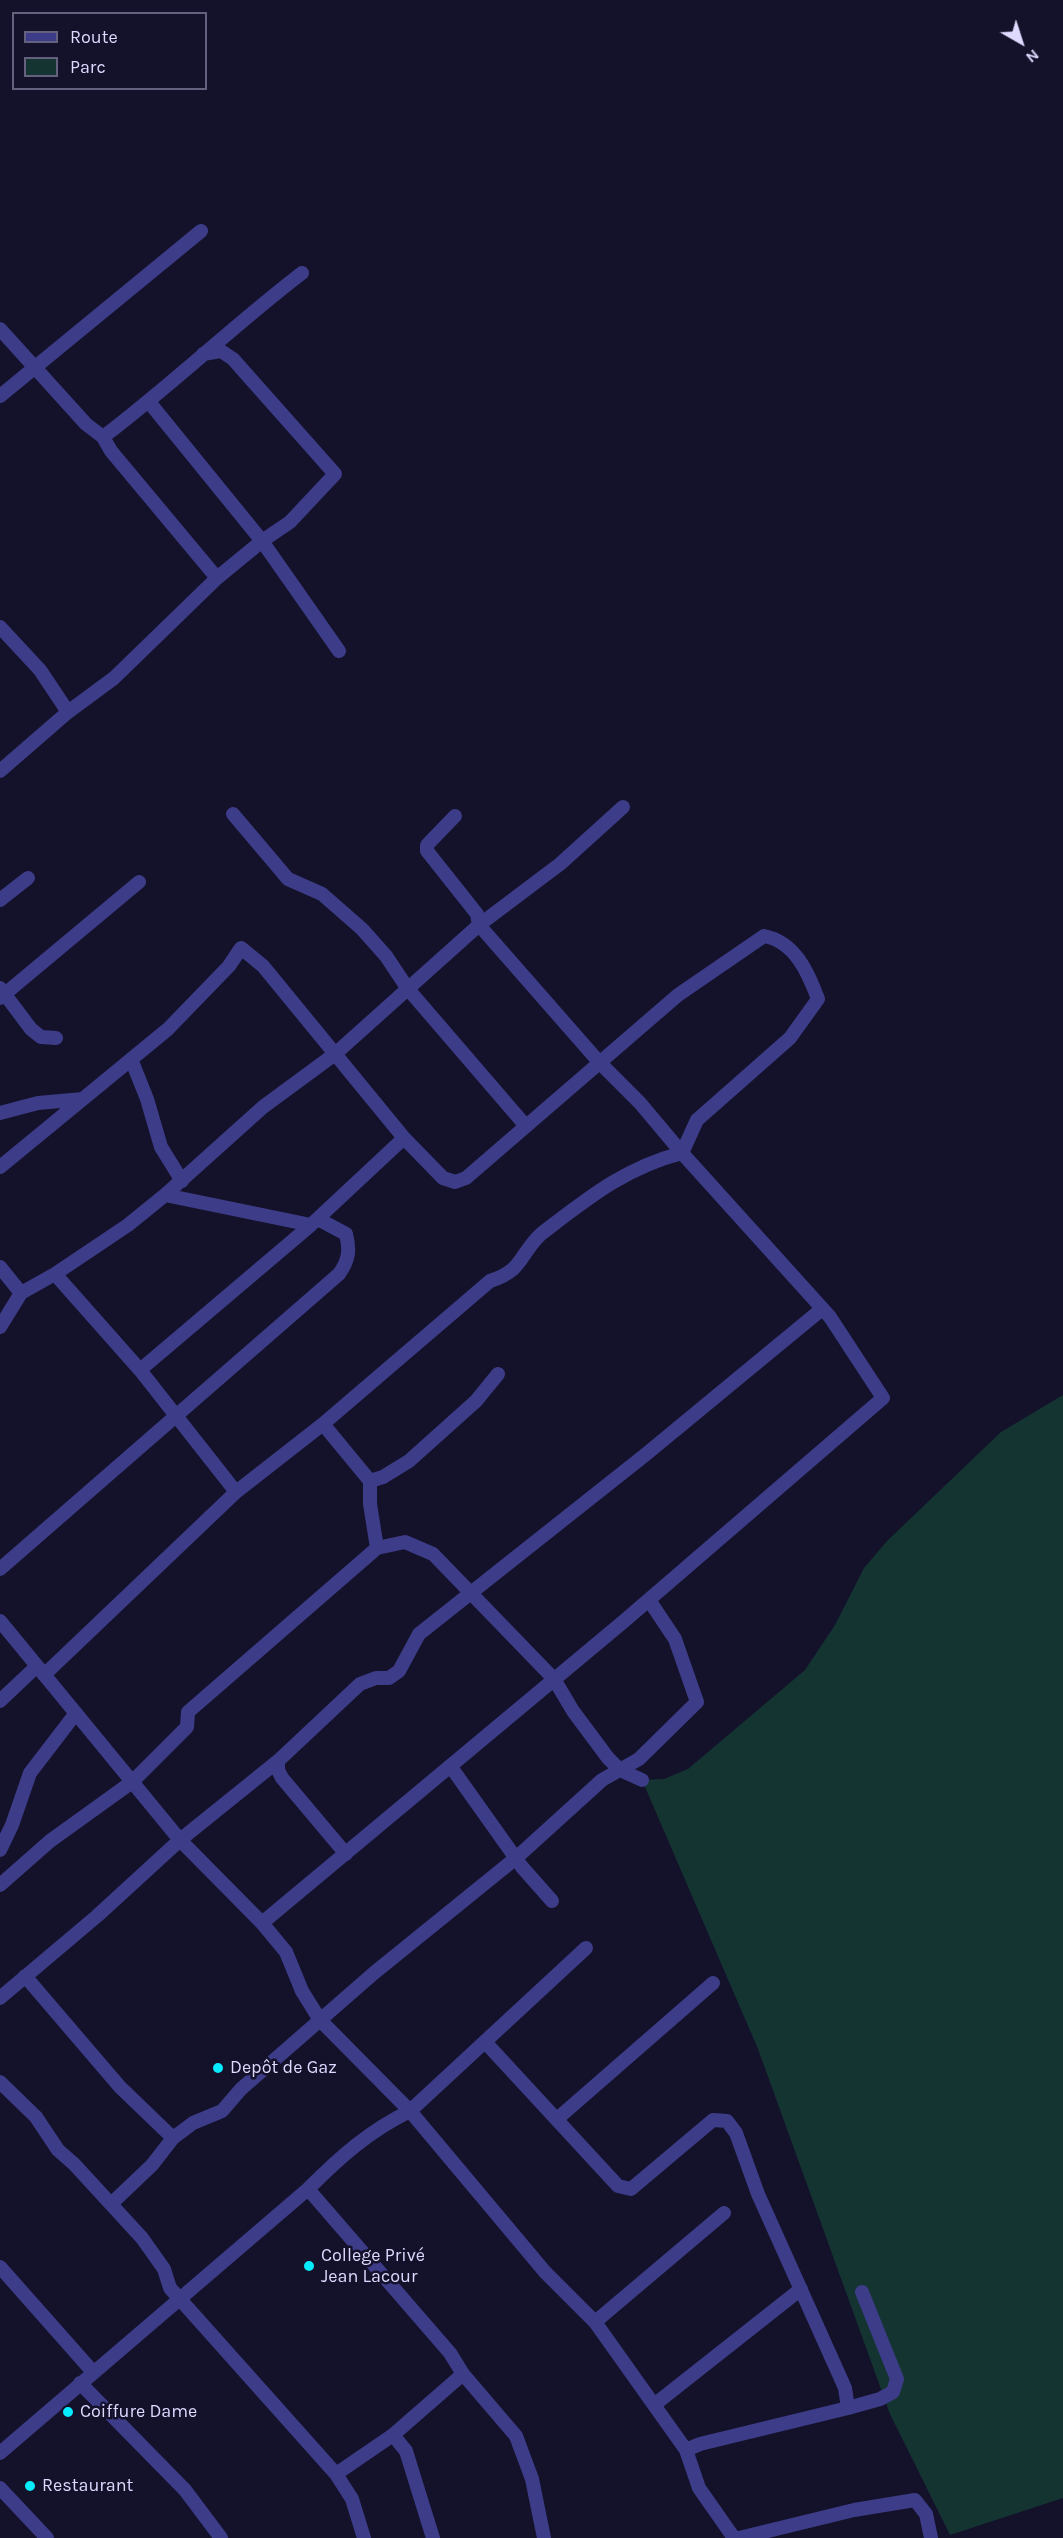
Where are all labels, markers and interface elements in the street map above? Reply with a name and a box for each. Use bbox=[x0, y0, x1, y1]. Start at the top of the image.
legend bbox=[12, 12, 207, 90]
north arrow bbox=[991, 12, 1051, 72]
text: Route bbox=[70, 26, 118, 48]
text: N bbox=[1022, 45, 1043, 67]
text: Parc bbox=[70, 56, 106, 78]
place label: Depôt de Gaz bbox=[230, 2057, 337, 2079]
marker: Depôt de Gaz bbox=[211, 2061, 225, 2075]
place label: College Privé Jean Lacour bbox=[321, 2245, 425, 2288]
marker: College Privé Jean Lacour bbox=[302, 2259, 316, 2273]
place label: Coiffure Dame bbox=[80, 2401, 197, 2423]
marker: Coiffure Dame bbox=[61, 2405, 75, 2419]
place label: Restaurant bbox=[42, 2475, 133, 2497]
marker: Restaurant bbox=[23, 2479, 37, 2493]

